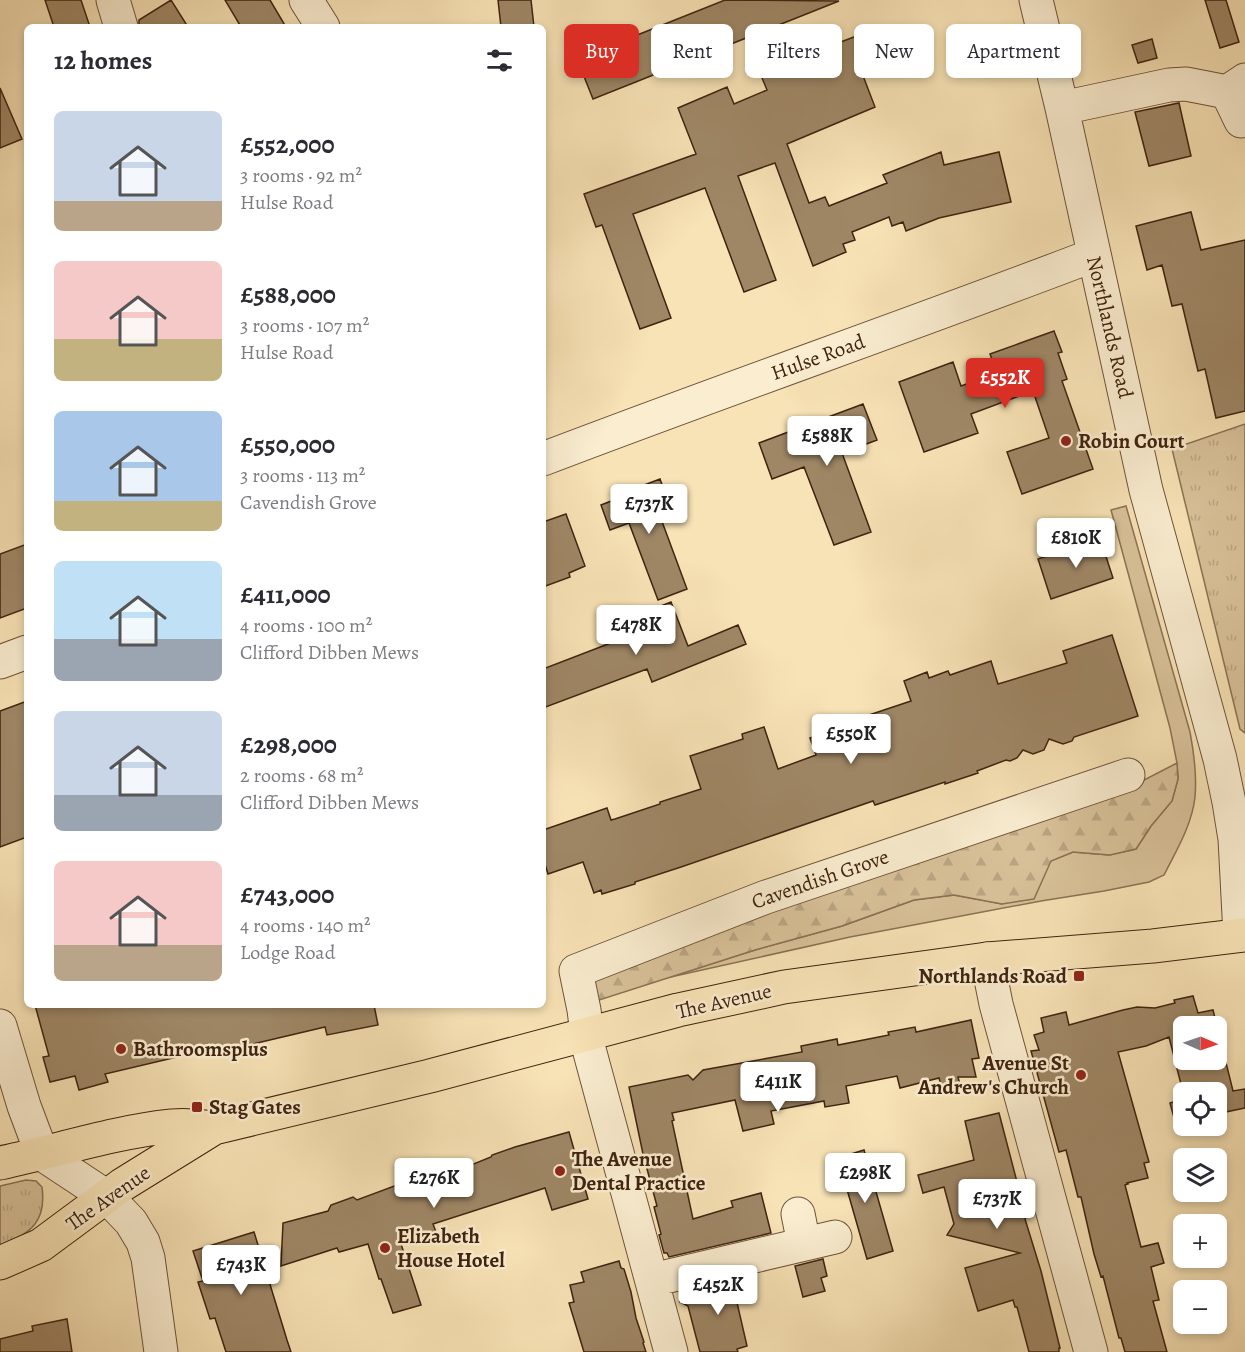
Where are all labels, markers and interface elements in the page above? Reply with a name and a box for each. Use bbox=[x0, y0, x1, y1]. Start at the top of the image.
chip: Buy bbox=[564, 24, 639, 78]
chip: Rent bbox=[651, 24, 733, 78]
chip: Filters bbox=[745, 24, 842, 78]
chip: New bbox=[854, 24, 934, 78]
chip: Apartment bbox=[946, 24, 1081, 78]
text: 12 homes bbox=[54, 43, 152, 78]
icon: filters bbox=[483, 44, 516, 77]
text: £552,000 bbox=[240, 127, 334, 162]
icon: home bbox=[102, 135, 174, 207]
text: 3 rooms · 92 m² bbox=[240, 162, 362, 189]
text: Hulse Road bbox=[240, 189, 333, 216]
street label: Northlands Road bbox=[1080, 253, 1140, 402]
text: £588,000 bbox=[240, 277, 336, 312]
icon: home bbox=[102, 285, 174, 357]
text: 3 rooms · 107 m² bbox=[240, 312, 369, 339]
street label: Hulse Road bbox=[767, 327, 870, 387]
text: Hulse Road bbox=[240, 339, 333, 366]
pin: £552K bbox=[963, 358, 1047, 409]
text: £552K bbox=[980, 364, 1030, 391]
pin: £588K bbox=[785, 416, 869, 467]
text: £588K bbox=[801, 422, 853, 449]
text: £550,000 bbox=[240, 427, 335, 462]
place label: Robin Court bbox=[1078, 427, 1185, 455]
marker: Robin Court bbox=[1059, 434, 1073, 448]
icon: home bbox=[102, 435, 174, 507]
text: 3 rooms · 113 m² bbox=[240, 462, 365, 489]
pin: £737K bbox=[607, 484, 691, 535]
text: Cavendish Grove bbox=[240, 489, 377, 516]
text: £737K bbox=[624, 490, 674, 517]
pin: £810K bbox=[1034, 518, 1118, 569]
text: £810K bbox=[1051, 524, 1101, 551]
text: £411,000 bbox=[240, 577, 331, 612]
icon: home bbox=[102, 585, 174, 657]
pin: £478K bbox=[594, 605, 678, 656]
text: £478K bbox=[610, 611, 662, 638]
text: 4 rooms · 100 m² bbox=[240, 612, 372, 639]
text: Clifford Dibben Mews bbox=[240, 639, 419, 666]
pin: £550K bbox=[809, 714, 893, 765]
text: £550K bbox=[826, 720, 876, 747]
text: £298,000 bbox=[240, 727, 337, 762]
icon: home bbox=[102, 735, 174, 807]
text: 2 rooms · 68 m² bbox=[240, 762, 364, 789]
text: Clifford Dibben Mews bbox=[240, 789, 419, 816]
street label: Cavendish Grove bbox=[748, 842, 892, 916]
text: £743,000 bbox=[240, 877, 334, 912]
icon: home bbox=[102, 885, 174, 957]
text: 4 rooms · 140 m² bbox=[240, 912, 371, 939]
text: Lodge Road bbox=[240, 939, 335, 966]
place label: Northlands Road bbox=[918, 962, 1068, 990]
marker: Northlands Road bbox=[1072, 969, 1086, 983]
street label: The Avenue bbox=[674, 976, 774, 1026]
north arrow bbox=[1173, 1016, 1227, 1070]
map controls bbox=[1173, 1016, 1227, 1334]
place label: Bathroomsplus bbox=[133, 1035, 268, 1063]
marker: Bathroomsplus bbox=[114, 1042, 128, 1056]
place label: Avenue St Andrew's Church bbox=[917, 1049, 1069, 1101]
pin: £411K bbox=[736, 1062, 820, 1113]
text: £411K bbox=[754, 1068, 802, 1095]
marker: Avenue St Andrew's Church bbox=[1074, 1068, 1088, 1082]
button: locate bbox=[1173, 1082, 1227, 1136]
place label: Stag Gates bbox=[209, 1093, 301, 1121]
marker: Stag Gates bbox=[190, 1100, 204, 1114]
place label: The Avenue Dental Practice bbox=[572, 1145, 706, 1197]
button: layers bbox=[1173, 1148, 1227, 1202]
pin: £298K bbox=[823, 1153, 907, 1204]
pin: £276K bbox=[392, 1158, 476, 1209]
street label: The Avenue bbox=[60, 1159, 156, 1237]
text: £298K bbox=[839, 1159, 891, 1186]
text: £276K bbox=[408, 1164, 460, 1191]
marker: The Avenue Dental Practice bbox=[553, 1164, 567, 1178]
pin: £737K bbox=[955, 1179, 1039, 1230]
text: £737K bbox=[972, 1185, 1022, 1212]
button: + bbox=[1173, 1214, 1227, 1268]
place label: Elizabeth House Hotel bbox=[397, 1222, 505, 1274]
marker: Elizabeth House Hotel bbox=[378, 1241, 392, 1255]
pin: £743K bbox=[199, 1245, 283, 1296]
text: £743K bbox=[216, 1251, 266, 1278]
pin: £452K bbox=[676, 1265, 760, 1316]
text: £452K bbox=[692, 1271, 744, 1298]
button: − bbox=[1173, 1280, 1227, 1334]

